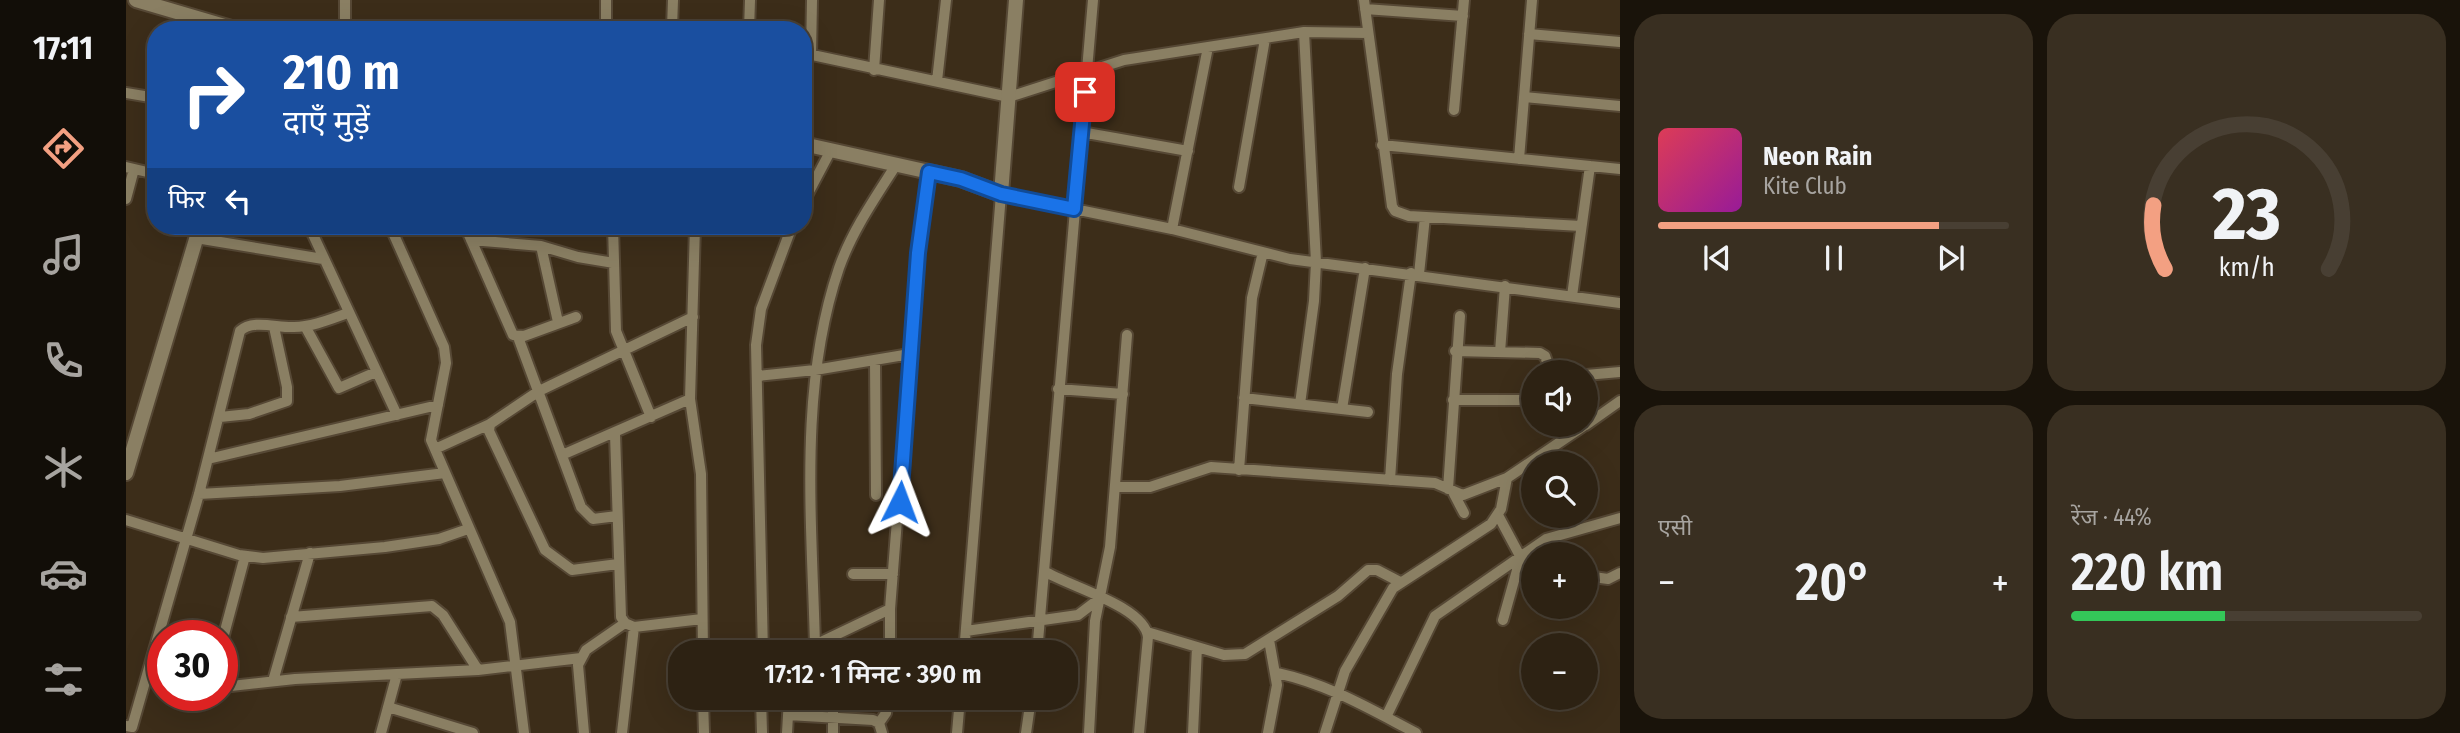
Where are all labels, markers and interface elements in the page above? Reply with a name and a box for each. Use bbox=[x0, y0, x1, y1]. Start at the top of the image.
text: 17:11 bbox=[33, 29, 93, 67]
text: 210 m bbox=[283, 43, 400, 102]
icon: right bbox=[168, 49, 259, 140]
pin bbox=[1055, 62, 1115, 122]
icon: arrive bbox=[1066, 73, 1104, 111]
text: दाएँ मुड़ें bbox=[283, 103, 370, 141]
icon: directions bbox=[39, 124, 88, 173]
text: Neon Rain bbox=[1763, 141, 1872, 172]
text: 23 bbox=[2211, 171, 2281, 258]
text: Kite Club bbox=[1763, 172, 1847, 200]
icon: left bbox=[219, 182, 257, 220]
text: फिर bbox=[168, 184, 205, 215]
icon: music bbox=[39, 230, 88, 279]
icon: previous bbox=[1698, 239, 1736, 277]
icon: pause bbox=[1815, 239, 1853, 277]
icon: next bbox=[1932, 239, 1970, 277]
text: km/h bbox=[2219, 253, 2274, 283]
icon: phone bbox=[39, 336, 88, 385]
map controls bbox=[1521, 360, 1598, 710]
button: sound bbox=[1521, 360, 1598, 437]
icon: climate bbox=[39, 443, 88, 492]
button: search bbox=[1521, 451, 1598, 528]
position arrow bbox=[863, 465, 937, 539]
text: रेंज · 44% bbox=[2071, 503, 2152, 531]
text: एसी bbox=[1658, 513, 1692, 541]
text: 220 km bbox=[2071, 541, 2224, 604]
button: + bbox=[1521, 542, 1598, 619]
icon: car bbox=[39, 549, 88, 598]
text: 20° bbox=[1795, 551, 1872, 614]
text: − bbox=[1658, 560, 1675, 606]
text: + bbox=[1992, 560, 2009, 606]
speed limit sign: 30 bbox=[147, 620, 238, 711]
button: − bbox=[1521, 633, 1598, 710]
icon: filters bbox=[39, 655, 88, 704]
text: 17:12 · 1 मिनट · 390 m bbox=[764, 659, 982, 690]

